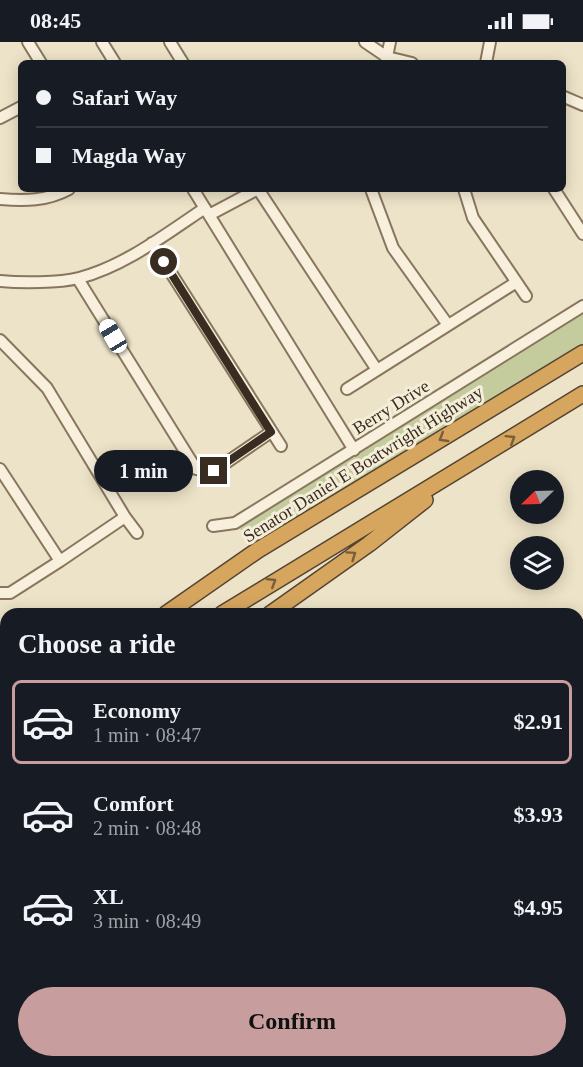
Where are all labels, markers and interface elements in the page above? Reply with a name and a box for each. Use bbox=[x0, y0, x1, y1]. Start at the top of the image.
text: 08:45 bbox=[30, 8, 81, 33]
text: Safari Way bbox=[72, 85, 177, 110]
text: Magda Way bbox=[72, 143, 186, 168]
route start bbox=[150, 248, 177, 275]
car bbox=[96, 316, 130, 356]
street label: Berry Drive bbox=[349, 376, 433, 438]
street label: Senator Daniel E Boatwright Highway bbox=[239, 382, 487, 546]
one-way arrow bbox=[439, 430, 449, 442]
one-way arrow bbox=[505, 435, 515, 447]
callout: 1 min bbox=[94, 450, 193, 492]
route end bbox=[200, 457, 227, 484]
text: 1 min bbox=[119, 460, 168, 482]
north arrow bbox=[510, 470, 564, 524]
map controls bbox=[510, 470, 564, 590]
button: layers bbox=[510, 536, 564, 590]
one-way arrow bbox=[346, 551, 357, 562]
one-way arrow bbox=[266, 578, 276, 590]
text: Choose a ride bbox=[18, 629, 176, 659]
icon: car bbox=[21, 695, 75, 749]
text: Economy bbox=[93, 698, 181, 723]
text: $2.91 bbox=[514, 709, 563, 734]
text: 1 min · 08:47 bbox=[93, 724, 201, 746]
icon: car bbox=[21, 788, 75, 842]
text: Comfort bbox=[93, 791, 174, 816]
text: $3.93 bbox=[514, 802, 563, 827]
text: 2 min · 08:48 bbox=[93, 817, 201, 839]
icon: car bbox=[21, 881, 75, 935]
text: XL bbox=[93, 884, 124, 909]
text: $4.95 bbox=[514, 895, 563, 920]
text: 3 min · 08:49 bbox=[93, 910, 201, 932]
button: Confirm bbox=[18, 987, 566, 1056]

